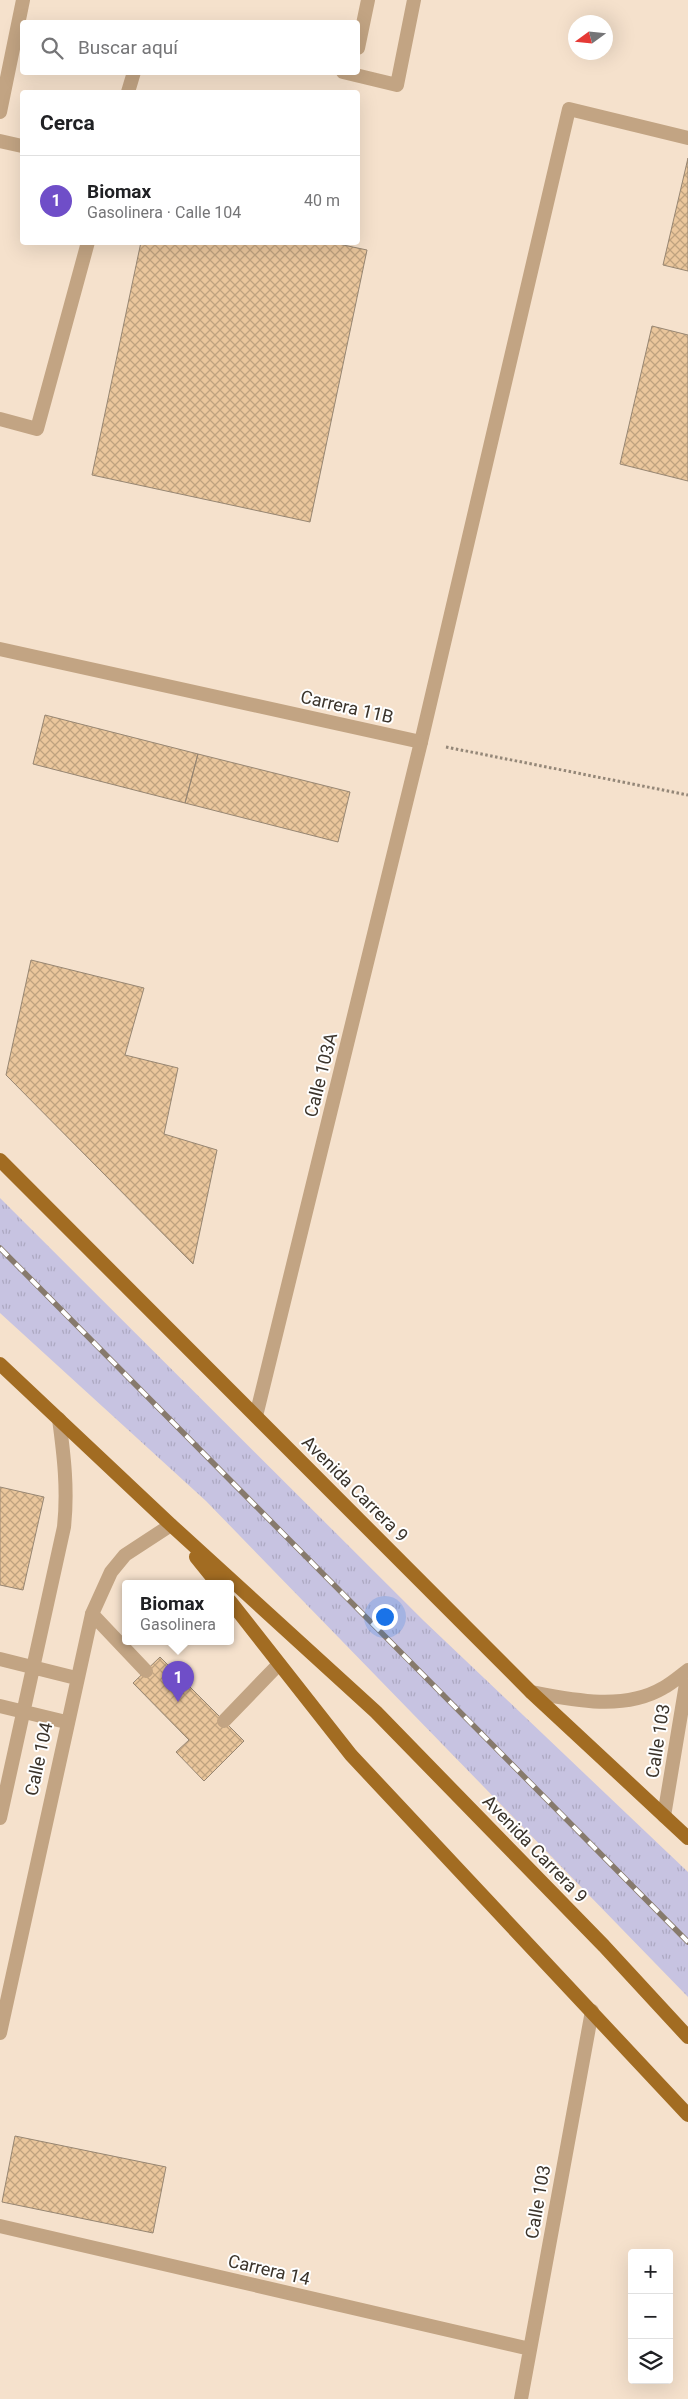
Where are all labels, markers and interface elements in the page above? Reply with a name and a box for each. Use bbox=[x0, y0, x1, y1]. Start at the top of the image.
north arrow bbox=[568, 15, 613, 60]
search box bbox=[20, 20, 360, 75]
icon: search bbox=[38, 34, 66, 62]
text: Buscar aquí bbox=[78, 36, 178, 59]
text: Cerca bbox=[40, 111, 95, 135]
text: Biomax bbox=[87, 180, 151, 203]
text: 1 bbox=[51, 191, 61, 210]
text: 40 m bbox=[304, 191, 340, 210]
text: Gasolinera · Calle 104 bbox=[87, 203, 241, 222]
street label: Carrera 11B bbox=[299, 686, 396, 727]
street label: Calle 103A bbox=[300, 1030, 341, 1119]
street label: Avenida Carrera 9 bbox=[298, 1431, 413, 1546]
popup bbox=[122, 1580, 234, 1645]
text: Biomax bbox=[140, 1592, 204, 1615]
your location bbox=[372, 1604, 398, 1630]
text: Gasolinera bbox=[140, 1615, 216, 1634]
pin: 1 bbox=[162, 1661, 194, 1702]
street label: Calle 103 bbox=[641, 1702, 674, 1779]
street label: Calle 104 bbox=[20, 1720, 57, 1798]
street label: Avenida Carrera 9 bbox=[479, 1791, 592, 1907]
street label: Calle 103 bbox=[521, 2163, 554, 2240]
map controls bbox=[628, 2249, 673, 2384]
button: + bbox=[628, 2249, 673, 2294]
street label: Carrera 14 bbox=[226, 2250, 312, 2289]
button: − bbox=[628, 2294, 673, 2339]
button: layers bbox=[628, 2339, 673, 2384]

